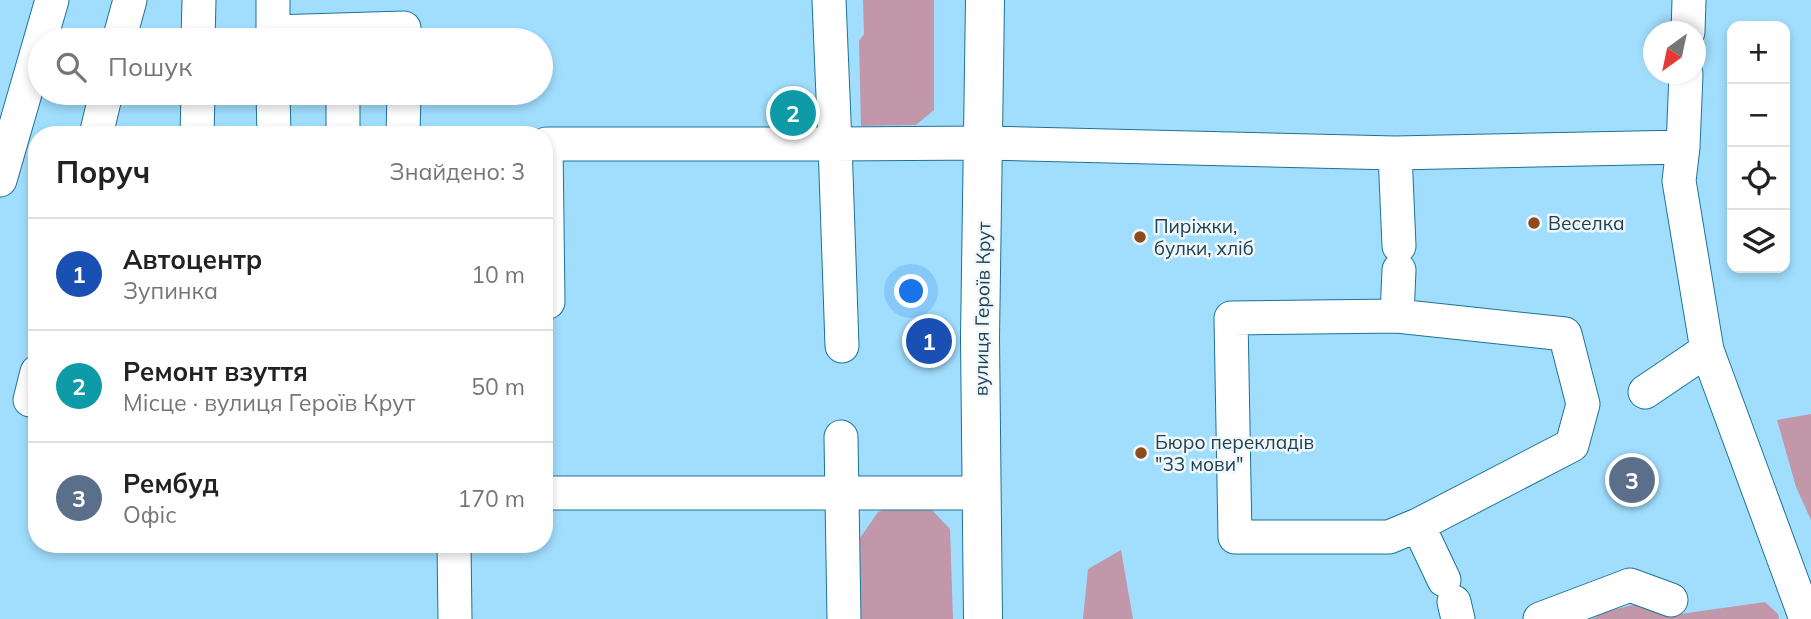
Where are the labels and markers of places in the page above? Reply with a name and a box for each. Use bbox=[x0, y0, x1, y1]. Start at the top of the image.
pin: 2 bbox=[770, 87, 816, 139]
place label: Веселка bbox=[1548, 211, 1625, 235]
place label: Пиріжки, булки, хліб bbox=[1154, 214, 1254, 260]
marker: Веселка bbox=[1526, 215, 1542, 231]
marker: Пиріжки, булки, хліб bbox=[1132, 229, 1148, 245]
pin: 1 bbox=[906, 315, 952, 367]
place label: Бюро перекладів "33 мови" bbox=[1155, 430, 1314, 476]
marker: Бюро перекладів "33 мови" bbox=[1133, 445, 1149, 461]
pin: 3 bbox=[1609, 454, 1655, 506]

